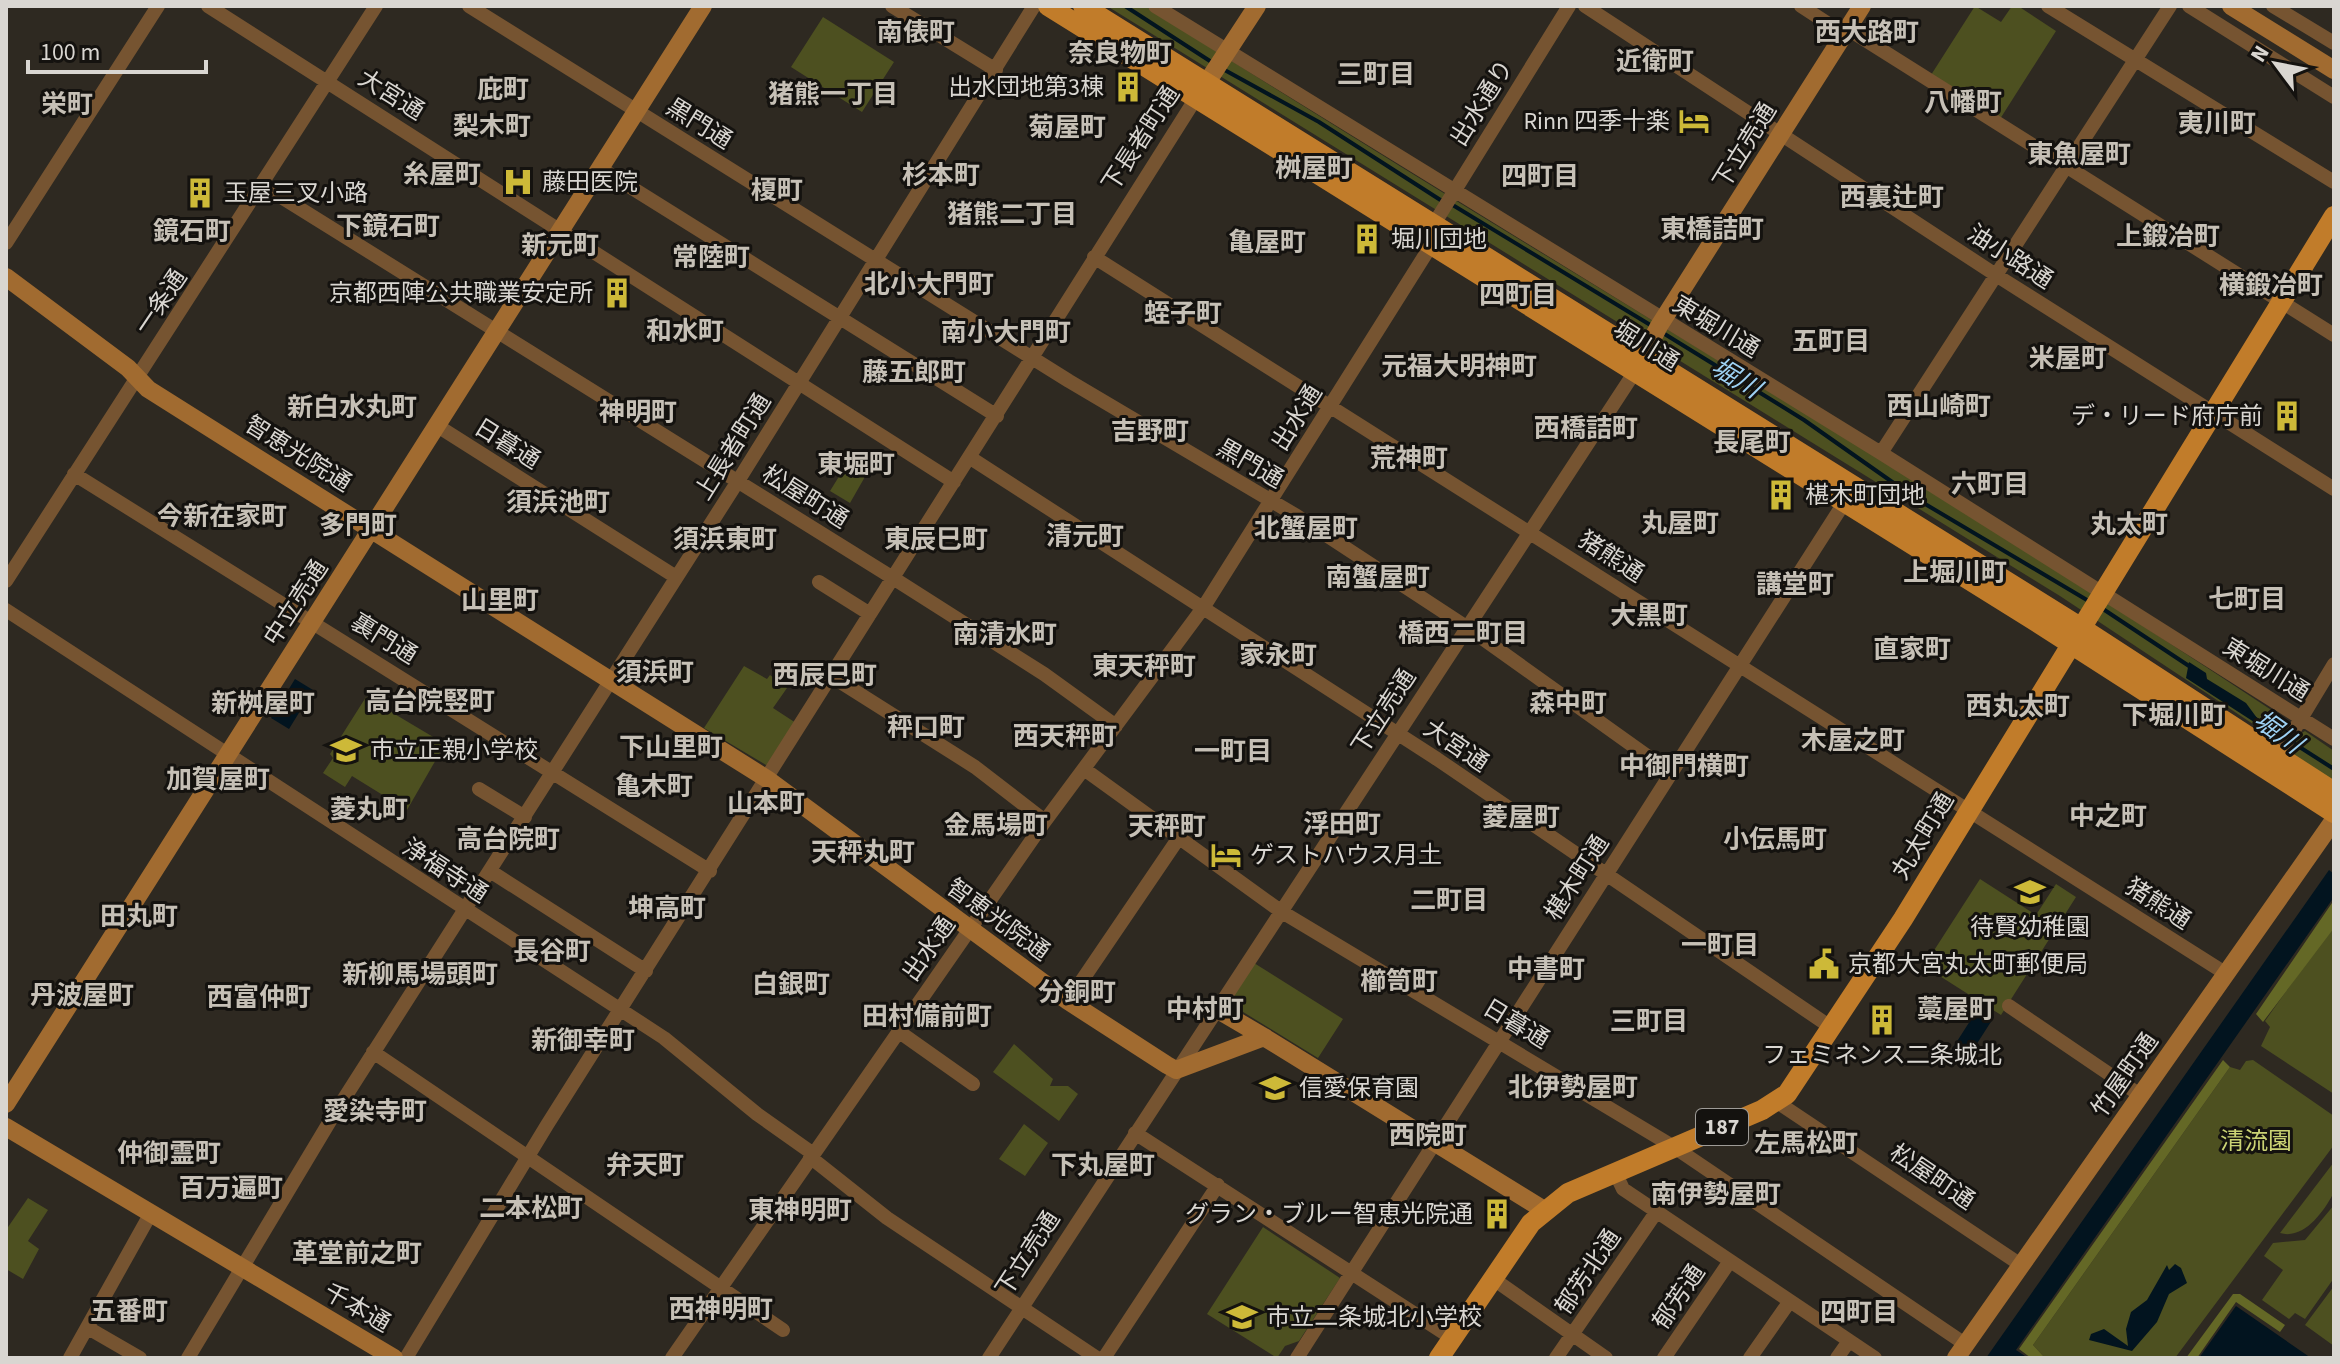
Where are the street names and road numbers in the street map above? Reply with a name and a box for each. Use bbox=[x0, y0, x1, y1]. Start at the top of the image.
street label: 出水通り bbox=[1442, 53, 1522, 153]
street label: 大宮通 bbox=[351, 61, 431, 129]
street label: 下長者町通 bbox=[1094, 79, 1188, 199]
street label: 黒門通 bbox=[659, 90, 739, 158]
street label: 下立売通 bbox=[1705, 96, 1785, 196]
street label: 油小路通 bbox=[1960, 216, 2060, 298]
street label: 一条通 bbox=[126, 262, 196, 342]
street label: 東堀川通 bbox=[1666, 287, 1766, 367]
street label: 堀川通 bbox=[1606, 312, 1686, 380]
street label: 出水通 bbox=[1263, 378, 1331, 458]
street label: 上長者町通 bbox=[686, 387, 780, 507]
street label: 智恵光院通 bbox=[238, 407, 358, 501]
street label: 日暮通 bbox=[467, 410, 547, 478]
street label: 黒門通 bbox=[1210, 431, 1290, 497]
street label: 松屋町通 bbox=[755, 457, 855, 537]
street label: 猪熊通 bbox=[1571, 523, 1651, 591]
street label: 中立売通 bbox=[255, 553, 337, 653]
street label: 裏門通 bbox=[344, 605, 424, 673]
street label: 東堀川通 bbox=[2216, 630, 2316, 710]
street label: 下立売通 bbox=[1343, 662, 1425, 762]
street label: 大宮通 bbox=[1416, 711, 1496, 781]
street label: 丸太町通 bbox=[1883, 786, 1963, 886]
street label: 椹木町通 bbox=[1536, 828, 1618, 928]
street label: 浄福寺通 bbox=[395, 830, 495, 912]
street label: 猪熊通 bbox=[2118, 870, 2198, 938]
street label: 智恵光院通 bbox=[939, 871, 1057, 969]
street label: 出水通 bbox=[894, 909, 964, 989]
street label: 日暮通 bbox=[1476, 990, 1556, 1058]
street label: 竹屋町通 bbox=[2083, 1026, 2167, 1124]
road number: 187 bbox=[1696, 1109, 1748, 1145]
street label: 松屋町通 bbox=[1882, 1136, 1982, 1218]
street label: 下立売通 bbox=[987, 1204, 1069, 1304]
street label: 郁芳北通 bbox=[1547, 1222, 1629, 1322]
street label: 郁芳通 bbox=[1644, 1257, 1714, 1337]
street label: 千本通 bbox=[317, 1275, 397, 1341]

